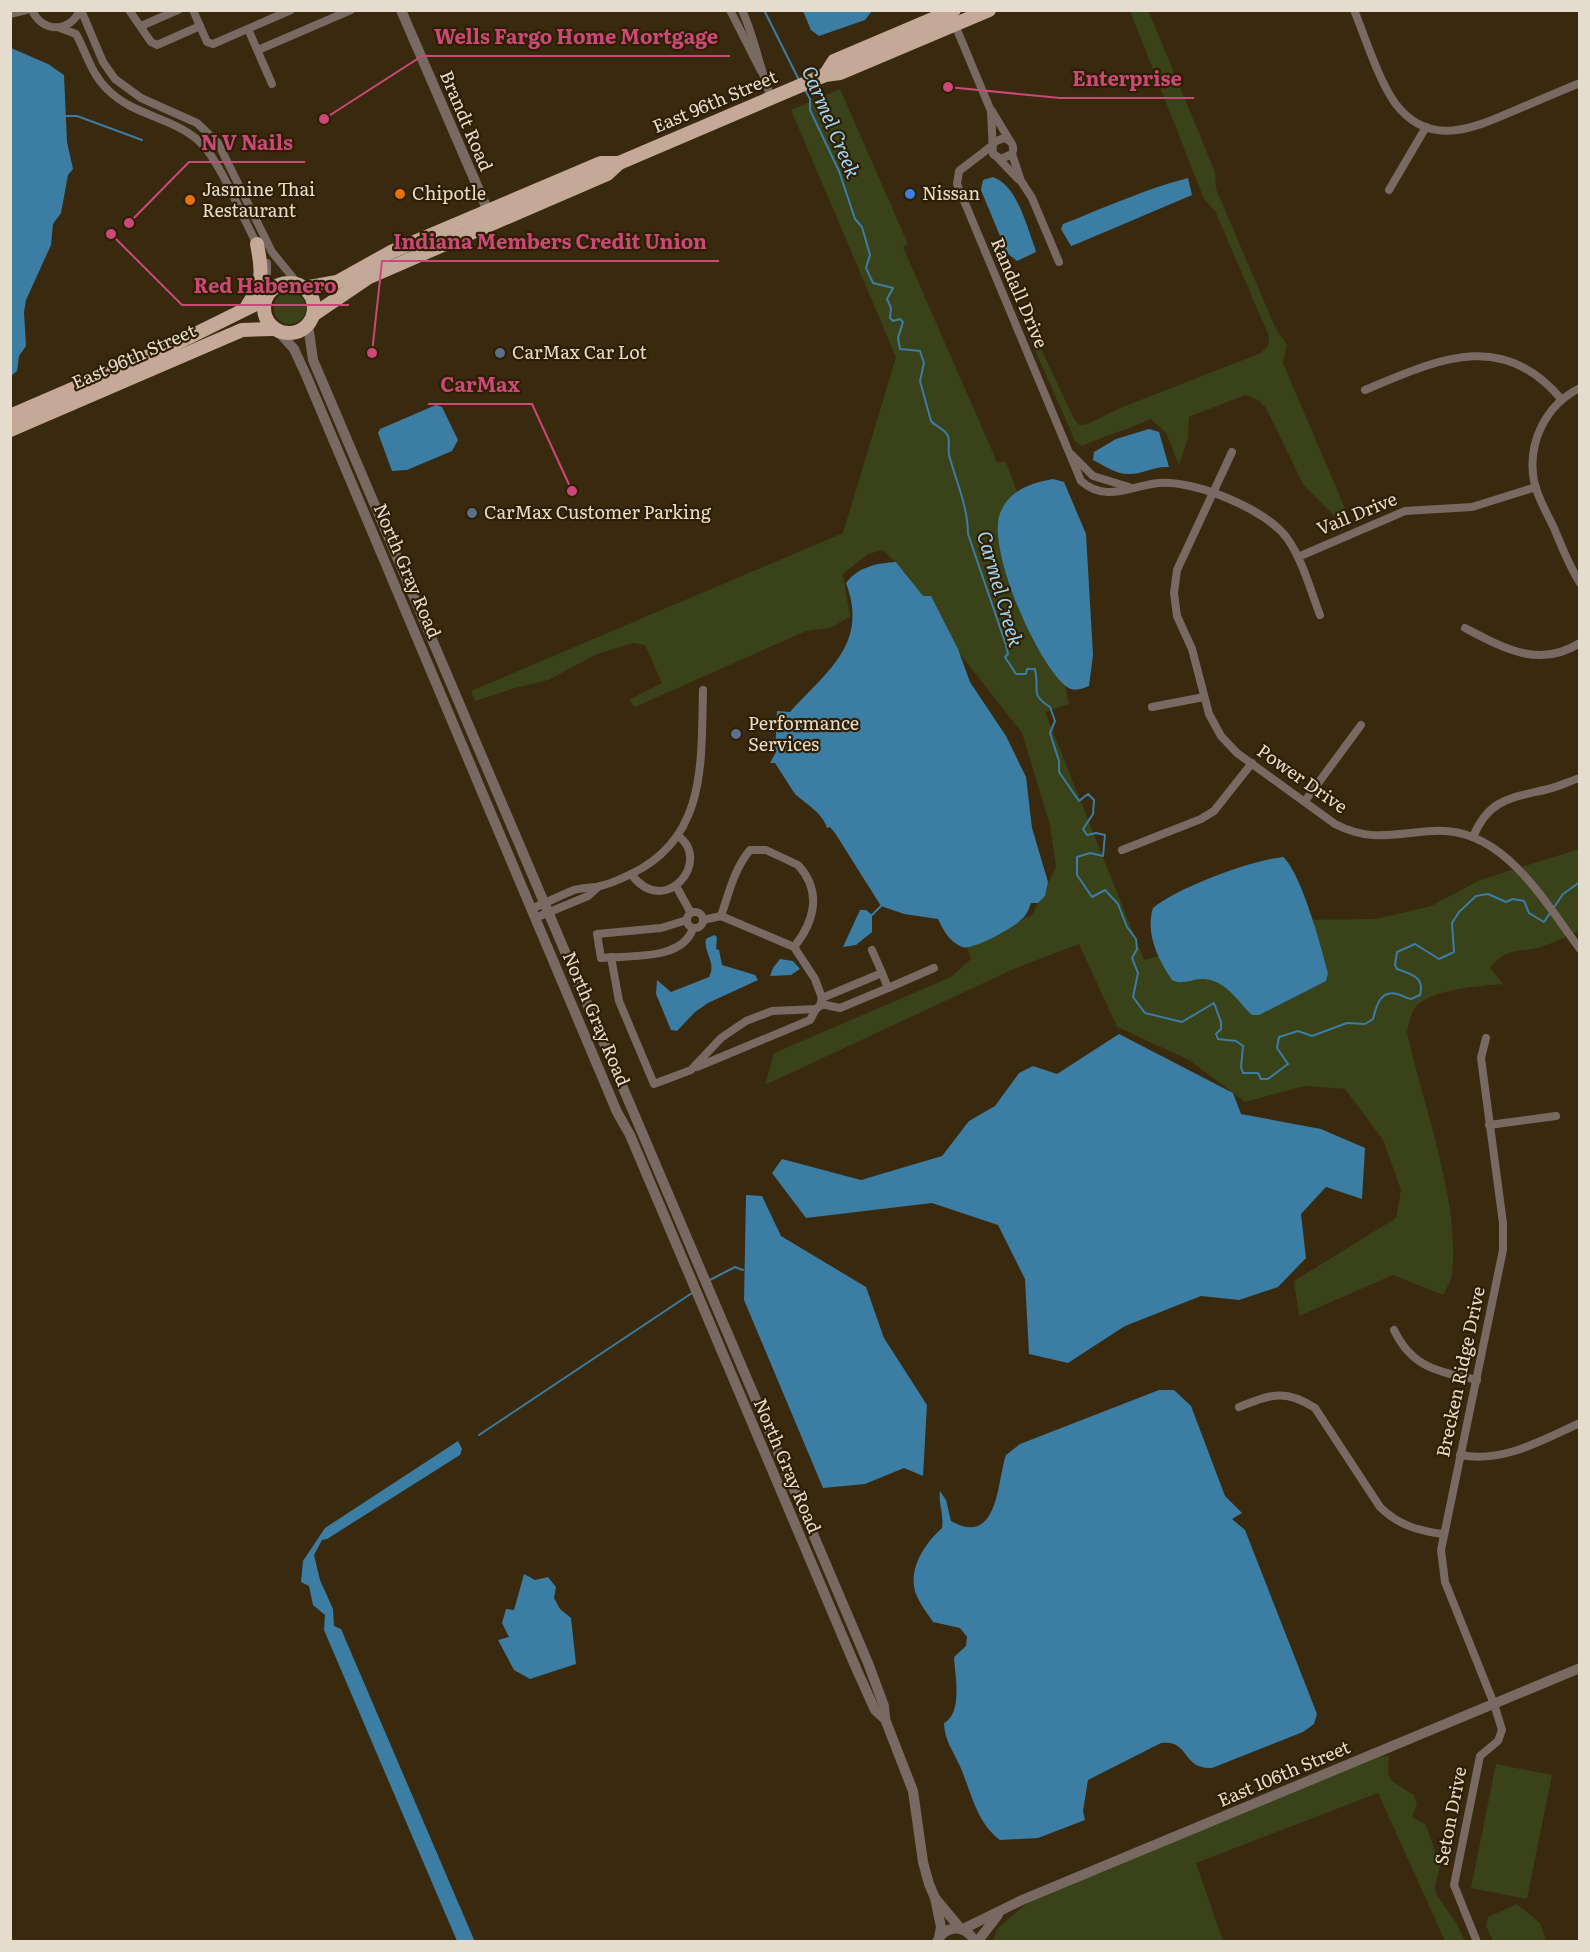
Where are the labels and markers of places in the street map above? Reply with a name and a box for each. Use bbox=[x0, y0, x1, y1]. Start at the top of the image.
callout: Wells Fargo Home Mortgage bbox=[422, 18, 730, 56]
callout: Enterprise bbox=[1060, 60, 1194, 98]
callout: N V Nails bbox=[189, 124, 305, 162]
place label: Jasmine Thai Restaurant bbox=[202, 175, 315, 223]
place label: Chipotle bbox=[412, 179, 486, 206]
place label: Nissan bbox=[922, 179, 980, 206]
marker: Chipotle bbox=[393, 187, 407, 201]
marker: Nissan bbox=[903, 187, 917, 201]
marker: Jasmine Thai Restaurant bbox=[183, 193, 197, 207]
callout: Indiana Members Credit Union bbox=[382, 223, 719, 261]
callout: Red Habenero bbox=[182, 267, 349, 305]
place label: CarMax Car Lot bbox=[512, 338, 647, 365]
marker: CarMax Car Lot bbox=[493, 346, 507, 360]
callout: CarMax bbox=[428, 366, 532, 404]
place label: CarMax Customer Parking bbox=[484, 498, 712, 525]
marker: CarMax Customer Parking bbox=[465, 506, 479, 520]
place label: Performance Services bbox=[748, 709, 859, 757]
marker: Performance Services bbox=[729, 727, 743, 741]

